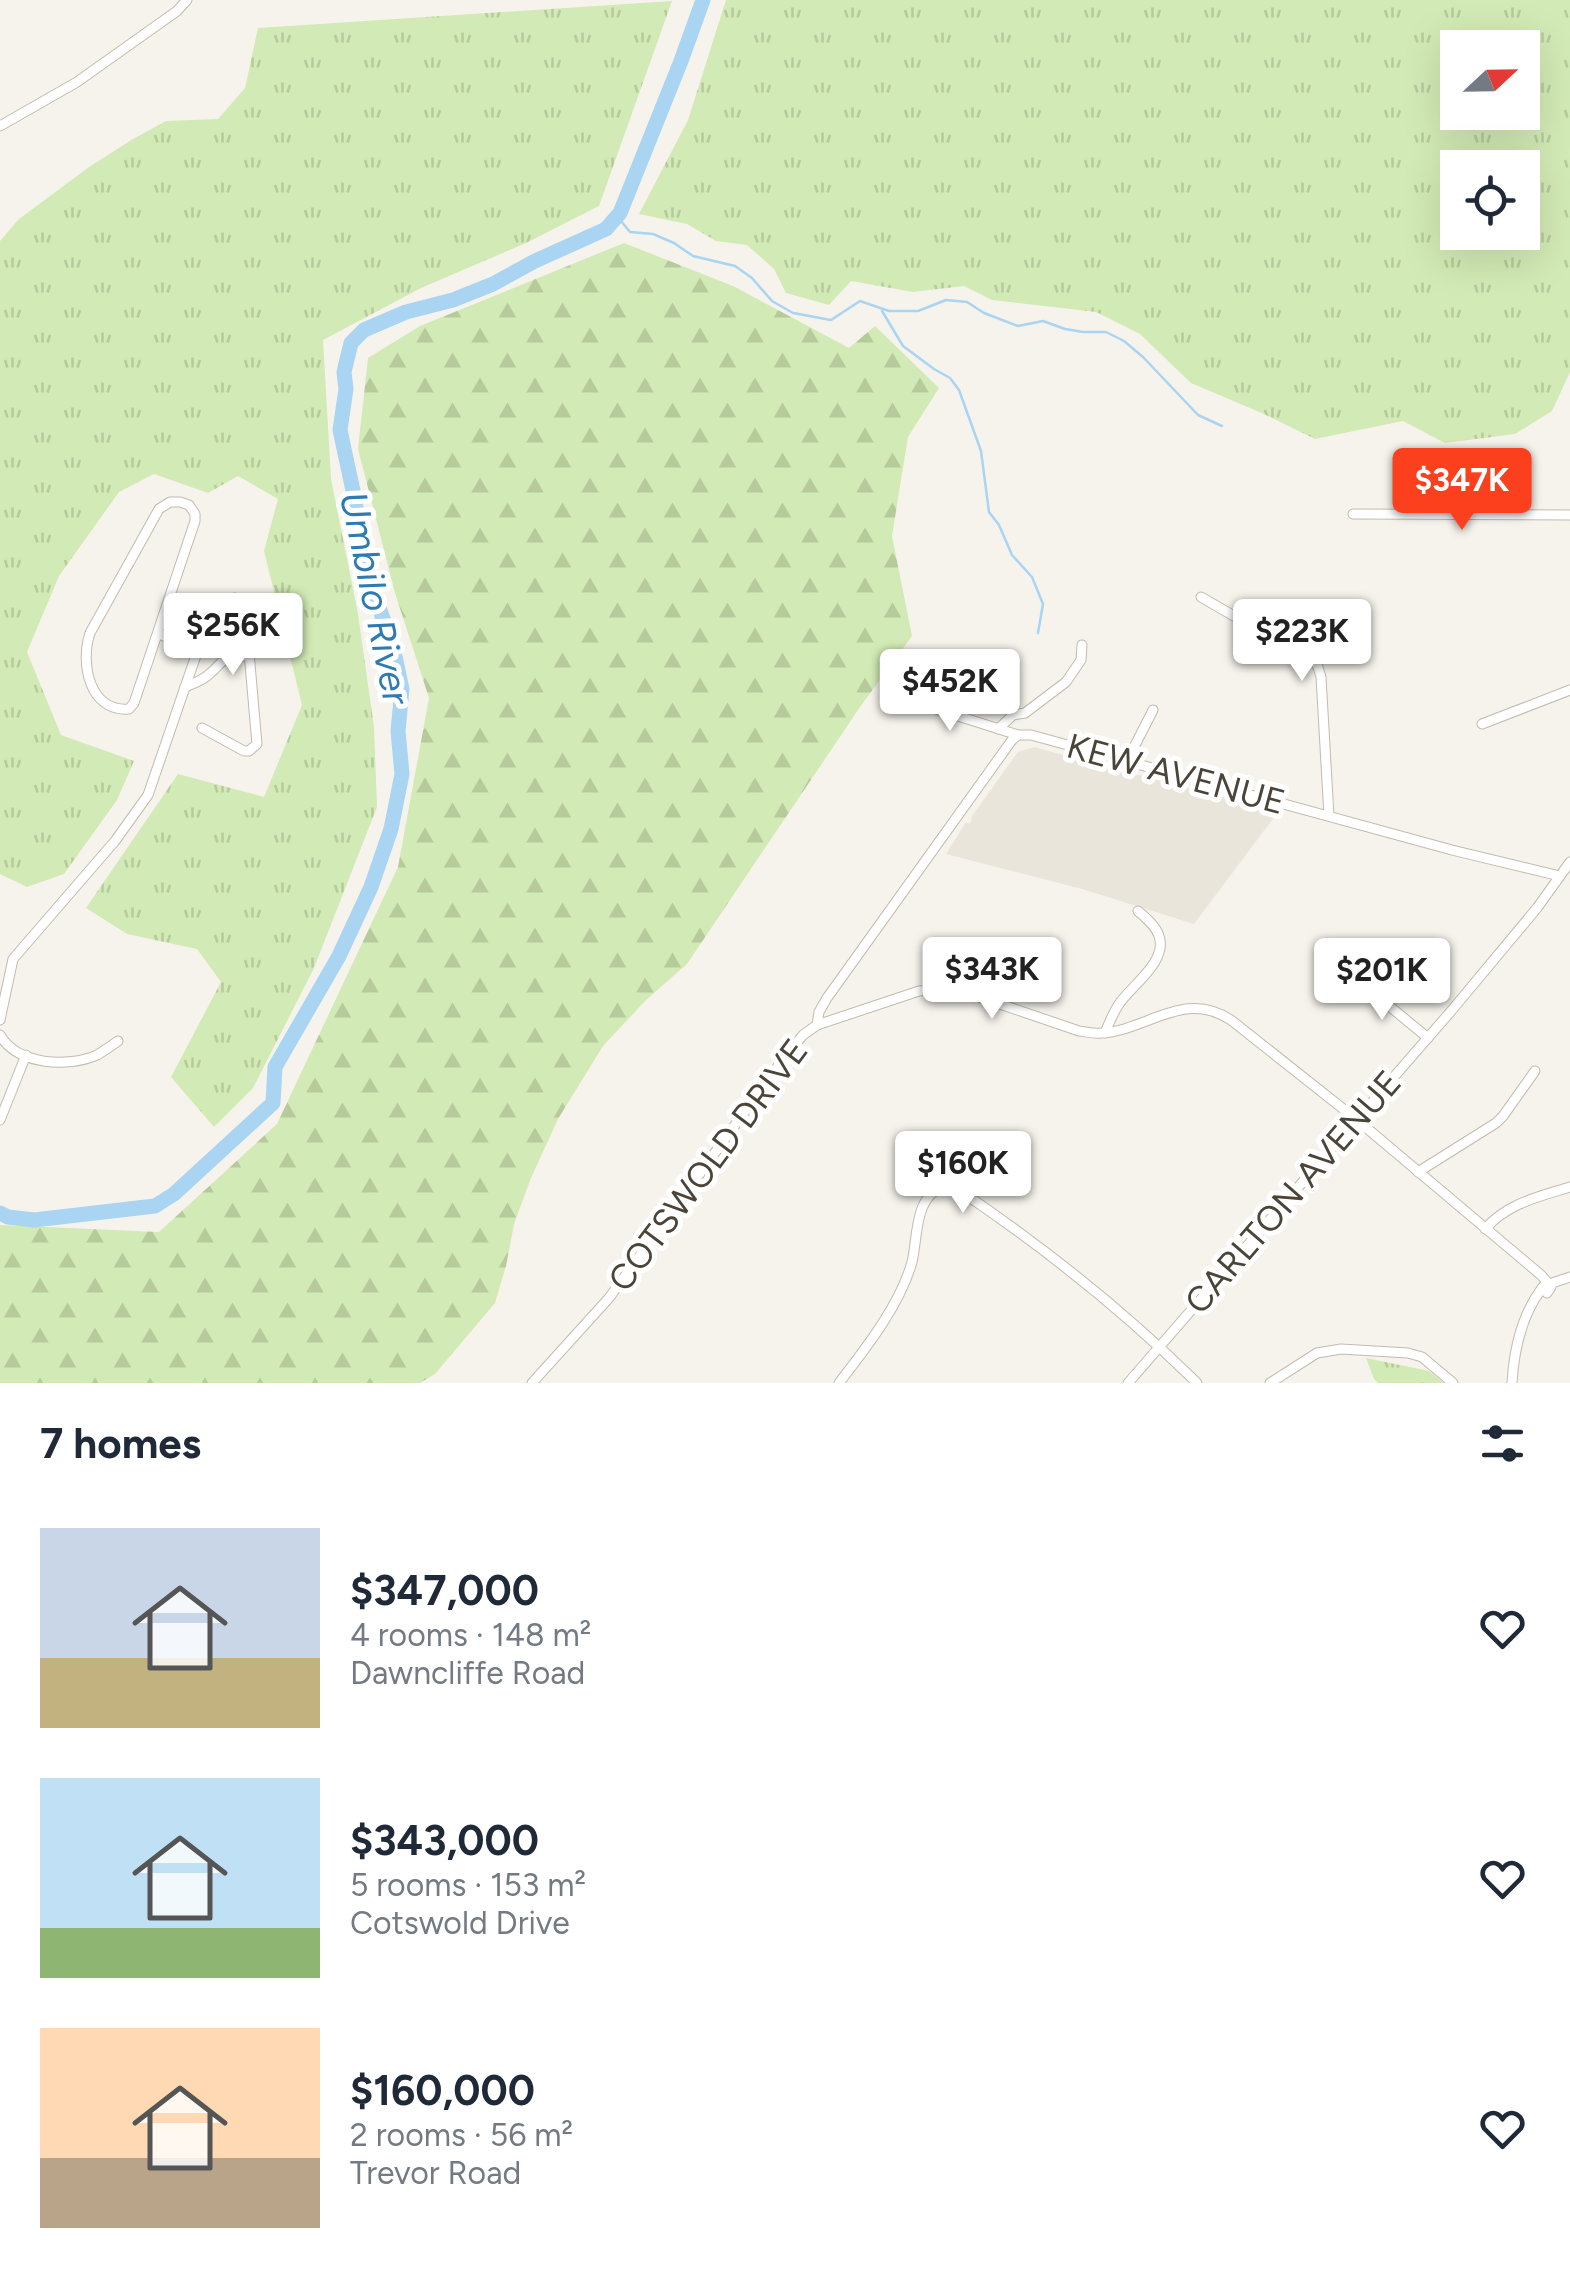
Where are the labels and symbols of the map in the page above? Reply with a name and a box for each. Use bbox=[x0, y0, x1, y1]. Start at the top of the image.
north arrow bbox=[1440, 30, 1540, 130]
pin: $347K bbox=[1392, 448, 1532, 533]
water label: Umbilo River bbox=[330, 488, 420, 709]
pin: $256K bbox=[163, 593, 303, 678]
pin: $223K bbox=[1232, 599, 1372, 684]
pin: $452K bbox=[880, 649, 1020, 734]
street label: KEW AVENUE bbox=[1062, 725, 1290, 823]
pin: $343K bbox=[922, 937, 1062, 1022]
pin: $201K bbox=[1312, 938, 1452, 1023]
street label: COTSWOLD DRIVE bbox=[599, 1031, 817, 1299]
street label: CARLTON AVENUE bbox=[1176, 1062, 1410, 1322]
pin: $160K bbox=[893, 1131, 1033, 1216]

